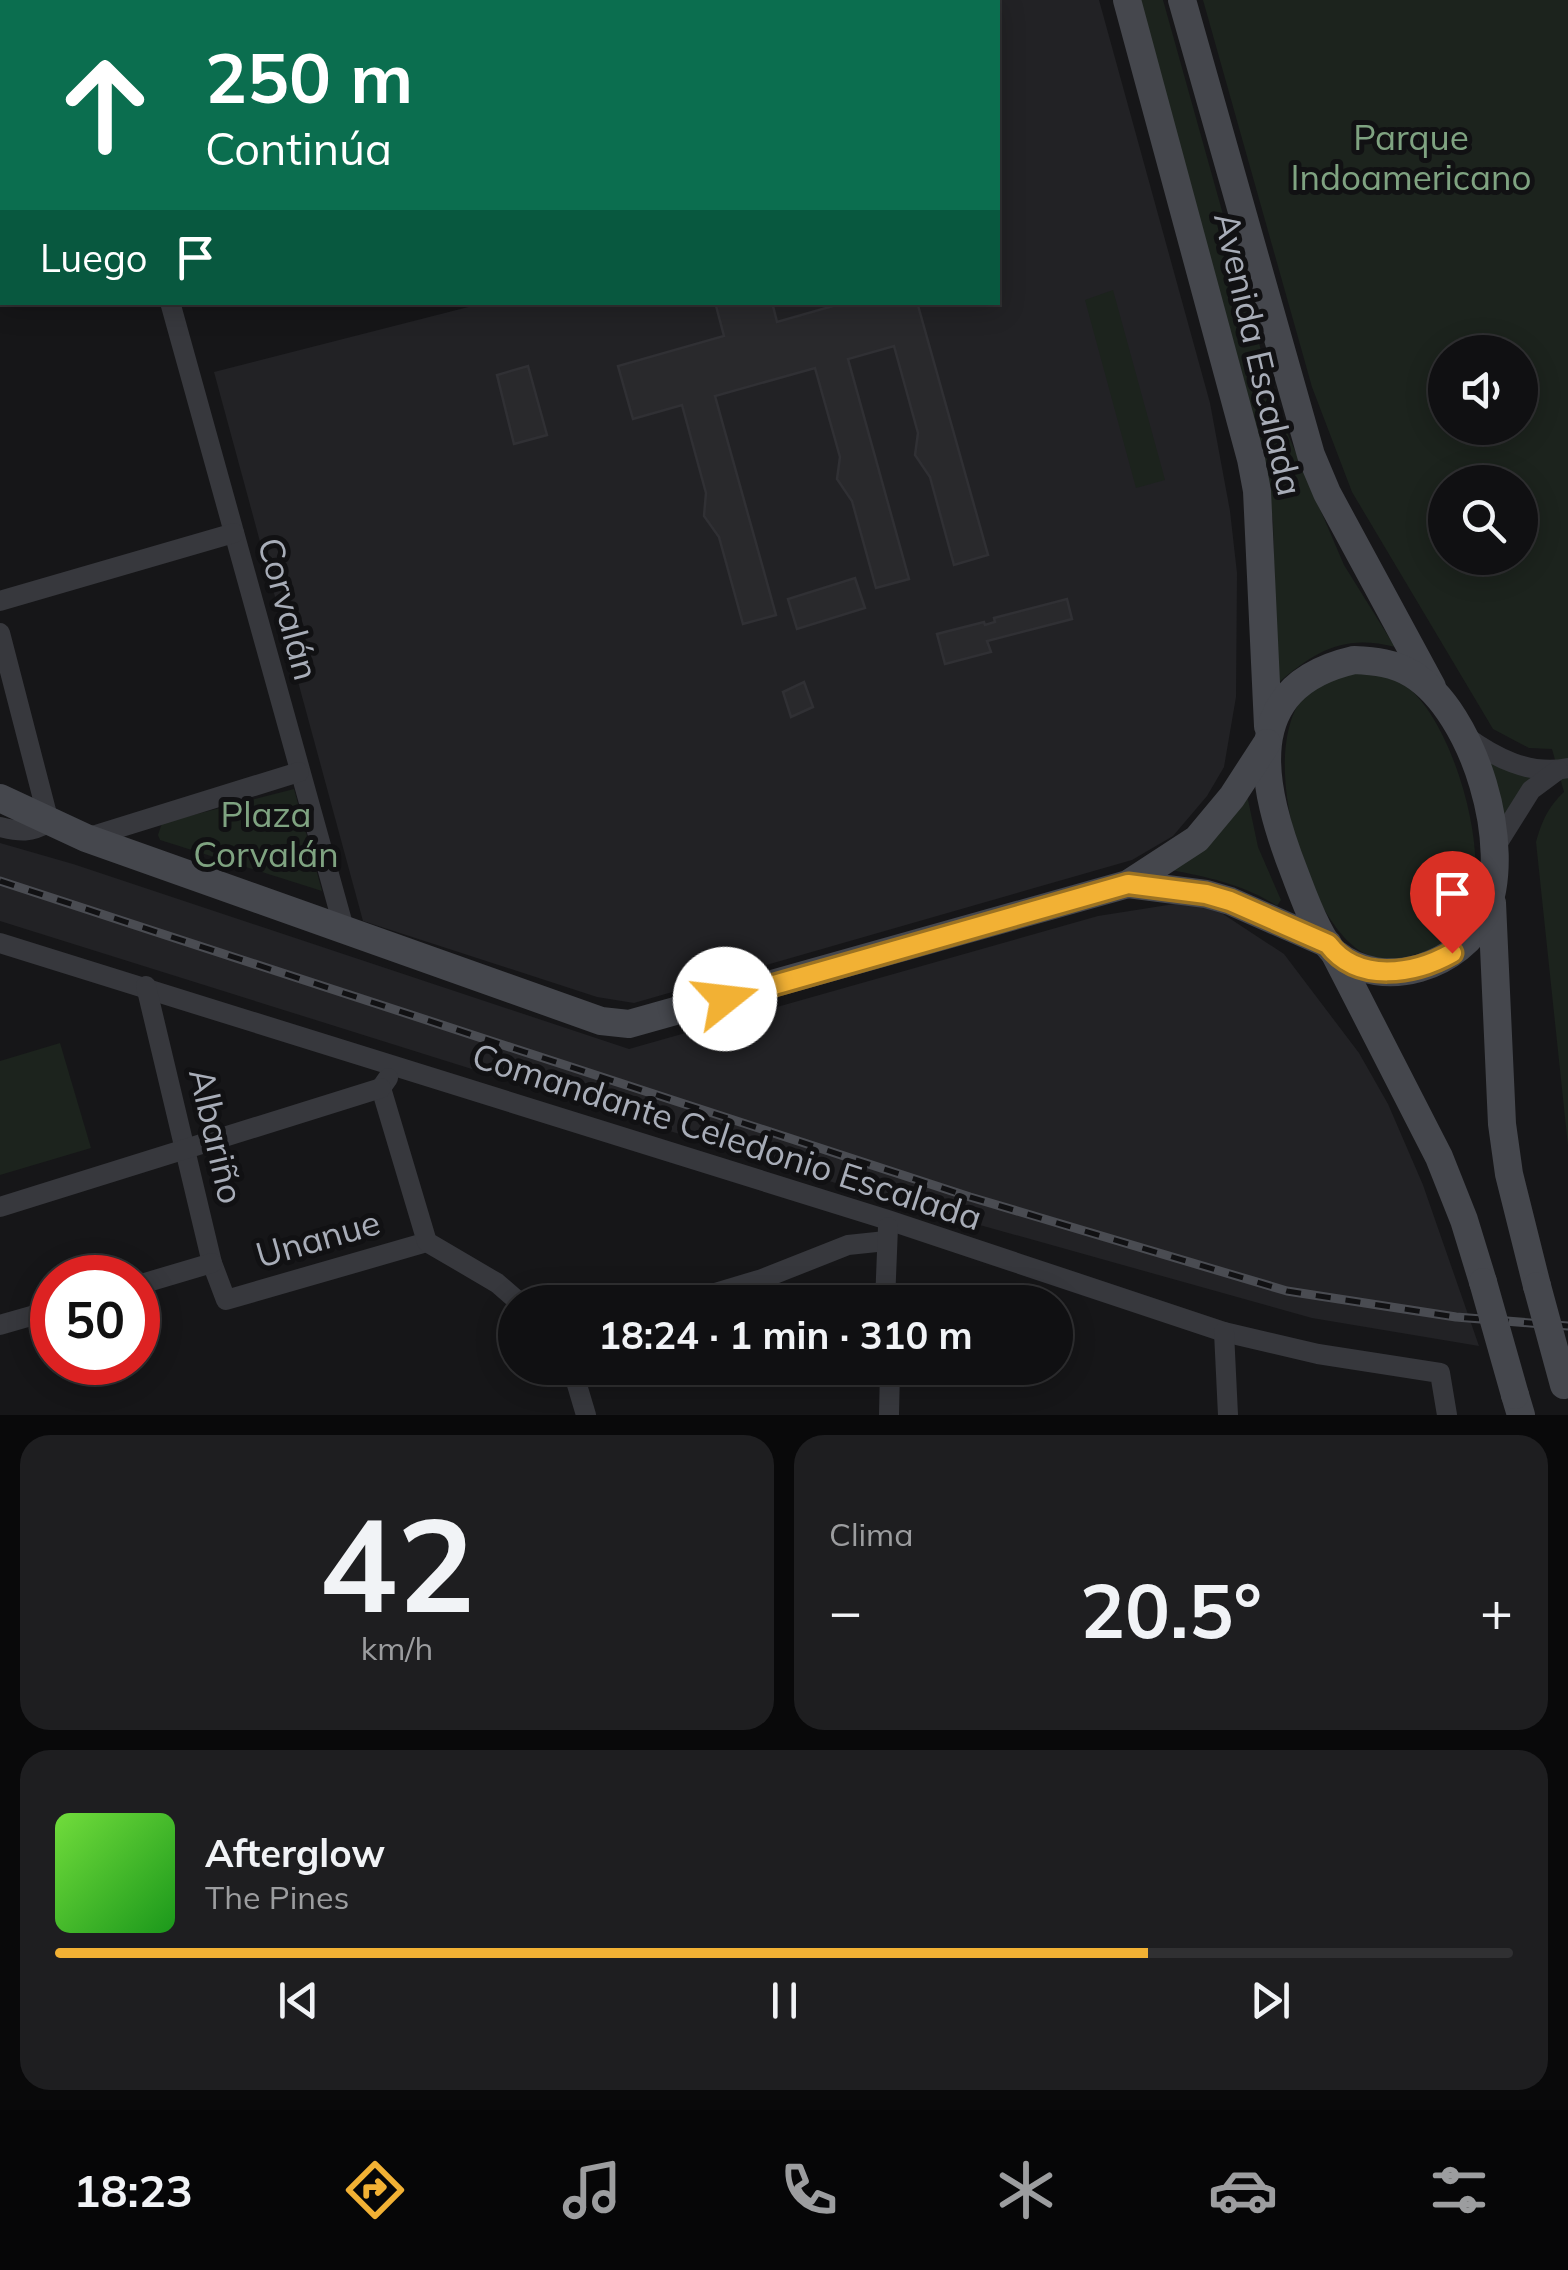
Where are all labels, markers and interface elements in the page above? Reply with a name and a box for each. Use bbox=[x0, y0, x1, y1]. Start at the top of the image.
text: 250 m bbox=[205, 33, 413, 121]
icon: ahead bbox=[40, 40, 170, 170]
park label: Parque Indoamericano bbox=[1290, 115, 1532, 199]
text: Continúa bbox=[205, 120, 392, 176]
street label: Avenida Escalada bbox=[1205, 208, 1313, 500]
icon: arrive bbox=[168, 230, 223, 285]
text: Luego bbox=[40, 234, 148, 282]
map controls bbox=[1428, 335, 1538, 575]
button: sound bbox=[1428, 335, 1538, 445]
button: search bbox=[1428, 465, 1538, 575]
street label: Corvalán bbox=[249, 533, 329, 685]
park label: Plaza Corvalán bbox=[193, 792, 339, 876]
pin bbox=[1410, 851, 1495, 954]
icon: arrive bbox=[1425, 866, 1480, 921]
position arrow bbox=[673, 947, 777, 1051]
street label: Comandante Celedonio Escalada bbox=[467, 1033, 988, 1239]
street label: Albariño bbox=[180, 1064, 254, 1208]
street label: Unanue bbox=[251, 1199, 385, 1277]
speed limit sign: 50 bbox=[30, 1255, 160, 1385]
text: 18:24 · 1 min · 310 m bbox=[598, 1311, 973, 1359]
text: 42 bbox=[319, 1481, 475, 1645]
text: Clima bbox=[829, 1514, 913, 1554]
text: 20.5° bbox=[1080, 1563, 1262, 1657]
text: − bbox=[829, 1576, 862, 1645]
text: + bbox=[1480, 1576, 1513, 1645]
text: km/h bbox=[361, 1628, 433, 1668]
text: Afterglow bbox=[205, 1829, 385, 1877]
text: The Pines bbox=[205, 1877, 349, 1917]
icon: previous bbox=[271, 1973, 326, 2028]
icon: pause bbox=[757, 1973, 812, 2028]
icon: next bbox=[1243, 1973, 1298, 2028]
icon: directions bbox=[340, 2155, 410, 2225]
icon: music bbox=[557, 2155, 627, 2225]
icon: phone bbox=[774, 2155, 844, 2225]
icon: climate bbox=[991, 2155, 1061, 2225]
icon: car bbox=[1208, 2155, 1278, 2225]
icon: filters bbox=[1424, 2155, 1494, 2225]
text: 18:23 bbox=[73, 2162, 193, 2218]

